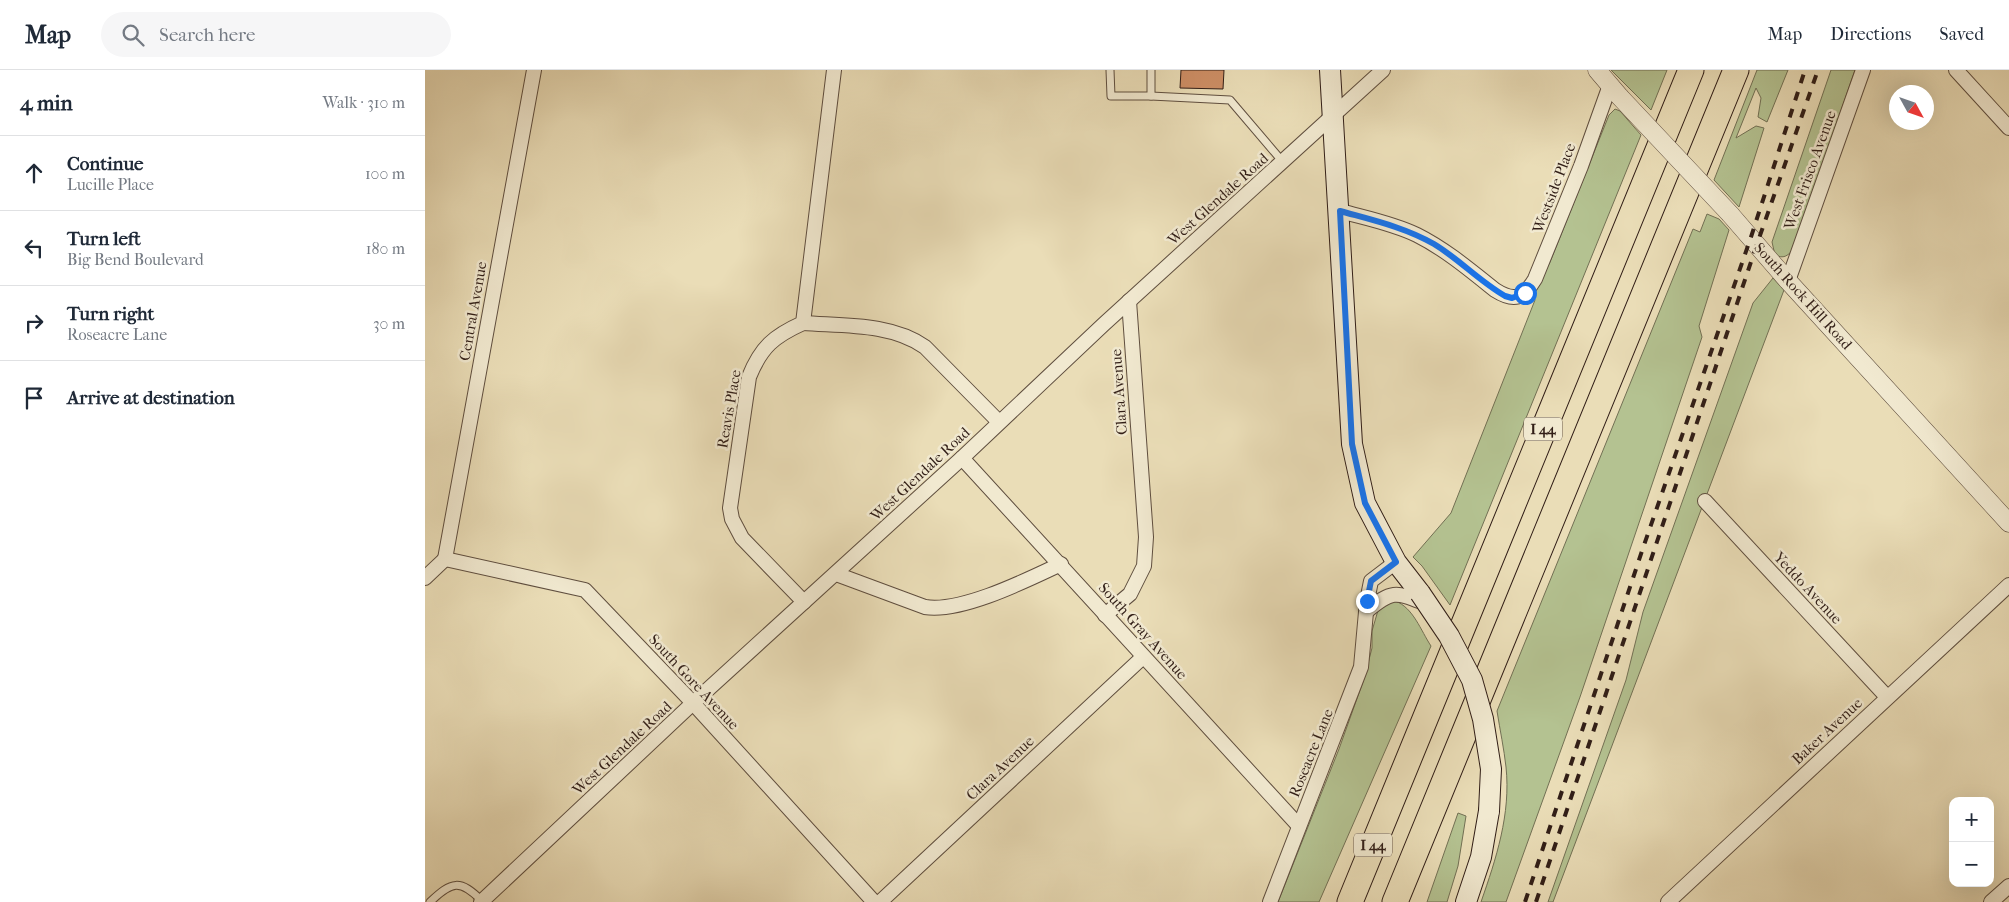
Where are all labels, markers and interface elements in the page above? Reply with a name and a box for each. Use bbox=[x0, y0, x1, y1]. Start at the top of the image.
search box bbox=[101, 12, 451, 57]
text: Map bbox=[25, 21, 71, 49]
icon: search bbox=[119, 21, 147, 49]
text: Search here bbox=[159, 24, 255, 46]
text: Map bbox=[1768, 24, 1802, 45]
text: Directions bbox=[1830, 24, 1911, 45]
text: Saved bbox=[1939, 24, 1984, 45]
north arrow bbox=[1889, 85, 1934, 130]
text: 4 min bbox=[20, 91, 73, 115]
text: Walk · 310 m bbox=[322, 93, 405, 112]
street label: West Frisco Avenue bbox=[1780, 107, 1840, 233]
street label: Westside Place bbox=[1528, 140, 1580, 236]
street label: West Glendale Road bbox=[1163, 149, 1273, 250]
text: Continue bbox=[67, 153, 143, 175]
icon: ahead bbox=[20, 159, 48, 187]
text: 100 m bbox=[365, 164, 405, 183]
text: Lucille Place bbox=[67, 175, 154, 194]
text: Turn left bbox=[67, 228, 141, 250]
icon: left bbox=[20, 234, 48, 262]
text: 180 m bbox=[366, 239, 405, 258]
street label: South Rock Hill Road bbox=[1750, 239, 1856, 354]
text: Big Bend Boulevard bbox=[67, 250, 204, 269]
street label: Central Avenue bbox=[455, 259, 491, 362]
route start bbox=[1514, 282, 1537, 305]
text: Turn right bbox=[67, 303, 154, 325]
icon: right bbox=[20, 309, 48, 337]
text: 30 m bbox=[373, 314, 405, 333]
text: Roseacre Lane bbox=[67, 325, 167, 344]
street label: Clara Avenue bbox=[1107, 348, 1131, 436]
street label: Reavis Place bbox=[713, 368, 745, 450]
icon: arrive bbox=[20, 384, 48, 412]
text: Arrive at destination bbox=[67, 387, 235, 409]
road number: I 44 bbox=[1524, 418, 1562, 440]
street label: West Glendale Road bbox=[866, 423, 974, 525]
street label: Yeddo Avenue bbox=[1769, 548, 1846, 628]
street label: South Gray Avenue bbox=[1095, 579, 1192, 684]
route end bbox=[1356, 590, 1379, 613]
street label: South Gore Avenue bbox=[645, 630, 743, 734]
street label: Baker Avenue bbox=[1788, 693, 1866, 768]
street label: West Glendale Road bbox=[568, 697, 676, 799]
street label: Roseacre Lane bbox=[1285, 706, 1337, 800]
street label: Clara Avenue bbox=[962, 732, 1038, 804]
map controls bbox=[1949, 797, 1994, 887]
button: + bbox=[1949, 797, 1994, 842]
road number: I 44 bbox=[1354, 834, 1392, 856]
button: − bbox=[1949, 842, 1994, 887]

